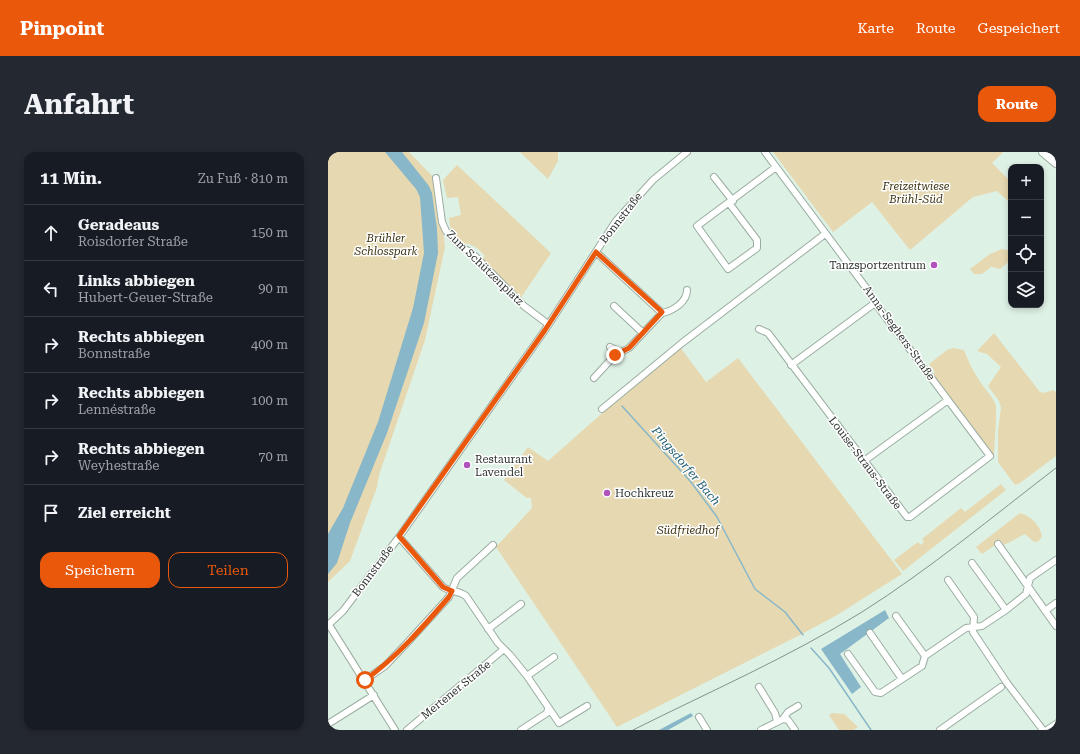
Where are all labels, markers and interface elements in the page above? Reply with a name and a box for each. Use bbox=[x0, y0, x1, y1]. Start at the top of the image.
text: Pinpoint bbox=[20, 17, 104, 40]
text: Karte bbox=[858, 20, 894, 36]
text: Route bbox=[916, 20, 956, 36]
text: Gespeichert bbox=[978, 20, 1060, 36]
button: Route bbox=[978, 86, 1056, 122]
text: Anfahrt bbox=[24, 88, 134, 121]
map controls bbox=[1008, 164, 1044, 308]
button: + bbox=[1008, 164, 1044, 200]
text: 11 Min. bbox=[40, 168, 102, 188]
text: Zu Fuß · 810 m bbox=[198, 171, 288, 186]
park label: Freizeitwiese Brühl-Süd bbox=[882, 180, 950, 206]
street label: Bonnstraße bbox=[597, 190, 645, 246]
button: − bbox=[1008, 200, 1044, 236]
text: Geradeaus bbox=[78, 216, 159, 234]
icon: ahead bbox=[40, 222, 62, 244]
text: 150 m bbox=[251, 225, 288, 240]
street label: Zum Schützenplatz bbox=[444, 228, 526, 308]
park label: Brühler Schlosspark bbox=[354, 232, 417, 258]
text: Roisdorfer Straße bbox=[78, 234, 188, 249]
button: locate bbox=[1008, 236, 1044, 272]
place label: Tanzsportzentrum bbox=[829, 259, 926, 272]
marker: Tanzsportzentrum bbox=[929, 260, 939, 270]
text: Links abbiegen bbox=[78, 272, 195, 290]
button: layers bbox=[1008, 272, 1044, 308]
icon: left bbox=[40, 278, 62, 300]
text: 90 m bbox=[258, 281, 288, 296]
street label: Anna-Seghers-Straße bbox=[860, 283, 938, 383]
text: Hubert-Geuer-Straße bbox=[78, 290, 213, 305]
text: Rechts abbiegen bbox=[78, 328, 205, 346]
icon: right bbox=[40, 334, 62, 356]
text: 400 m bbox=[251, 337, 288, 352]
text: Bonnstraße bbox=[78, 346, 150, 361]
route end bbox=[606, 346, 624, 364]
text: Rechts abbiegen bbox=[78, 384, 205, 402]
icon: right bbox=[40, 390, 62, 412]
text: 100 m bbox=[251, 393, 288, 408]
text: Lennéstraße bbox=[78, 402, 156, 417]
street label: Louise-Straus-Straße bbox=[826, 414, 904, 512]
water label: Pingsdorfer Bach bbox=[648, 423, 723, 508]
text: Rechts abbiegen bbox=[78, 440, 205, 458]
icon: right bbox=[40, 446, 62, 468]
text: 70 m bbox=[258, 449, 288, 464]
place label: Restaurant Lavendel bbox=[475, 453, 532, 479]
text: Weyhestraße bbox=[78, 458, 159, 473]
marker: Restaurant Lavendel bbox=[462, 460, 472, 470]
place label: Hochkreuz bbox=[615, 487, 673, 500]
marker: Hochkreuz bbox=[602, 488, 612, 498]
icon: arrive bbox=[40, 502, 62, 524]
text: Ziel erreicht bbox=[78, 504, 171, 522]
park label: Südfriedhof bbox=[656, 524, 721, 537]
street label: Bonnstraße bbox=[349, 543, 397, 599]
button: Speichern bbox=[40, 552, 160, 588]
button: Teilen bbox=[168, 552, 288, 588]
street label: Mertener Straße bbox=[419, 658, 493, 722]
route start bbox=[356, 671, 374, 689]

